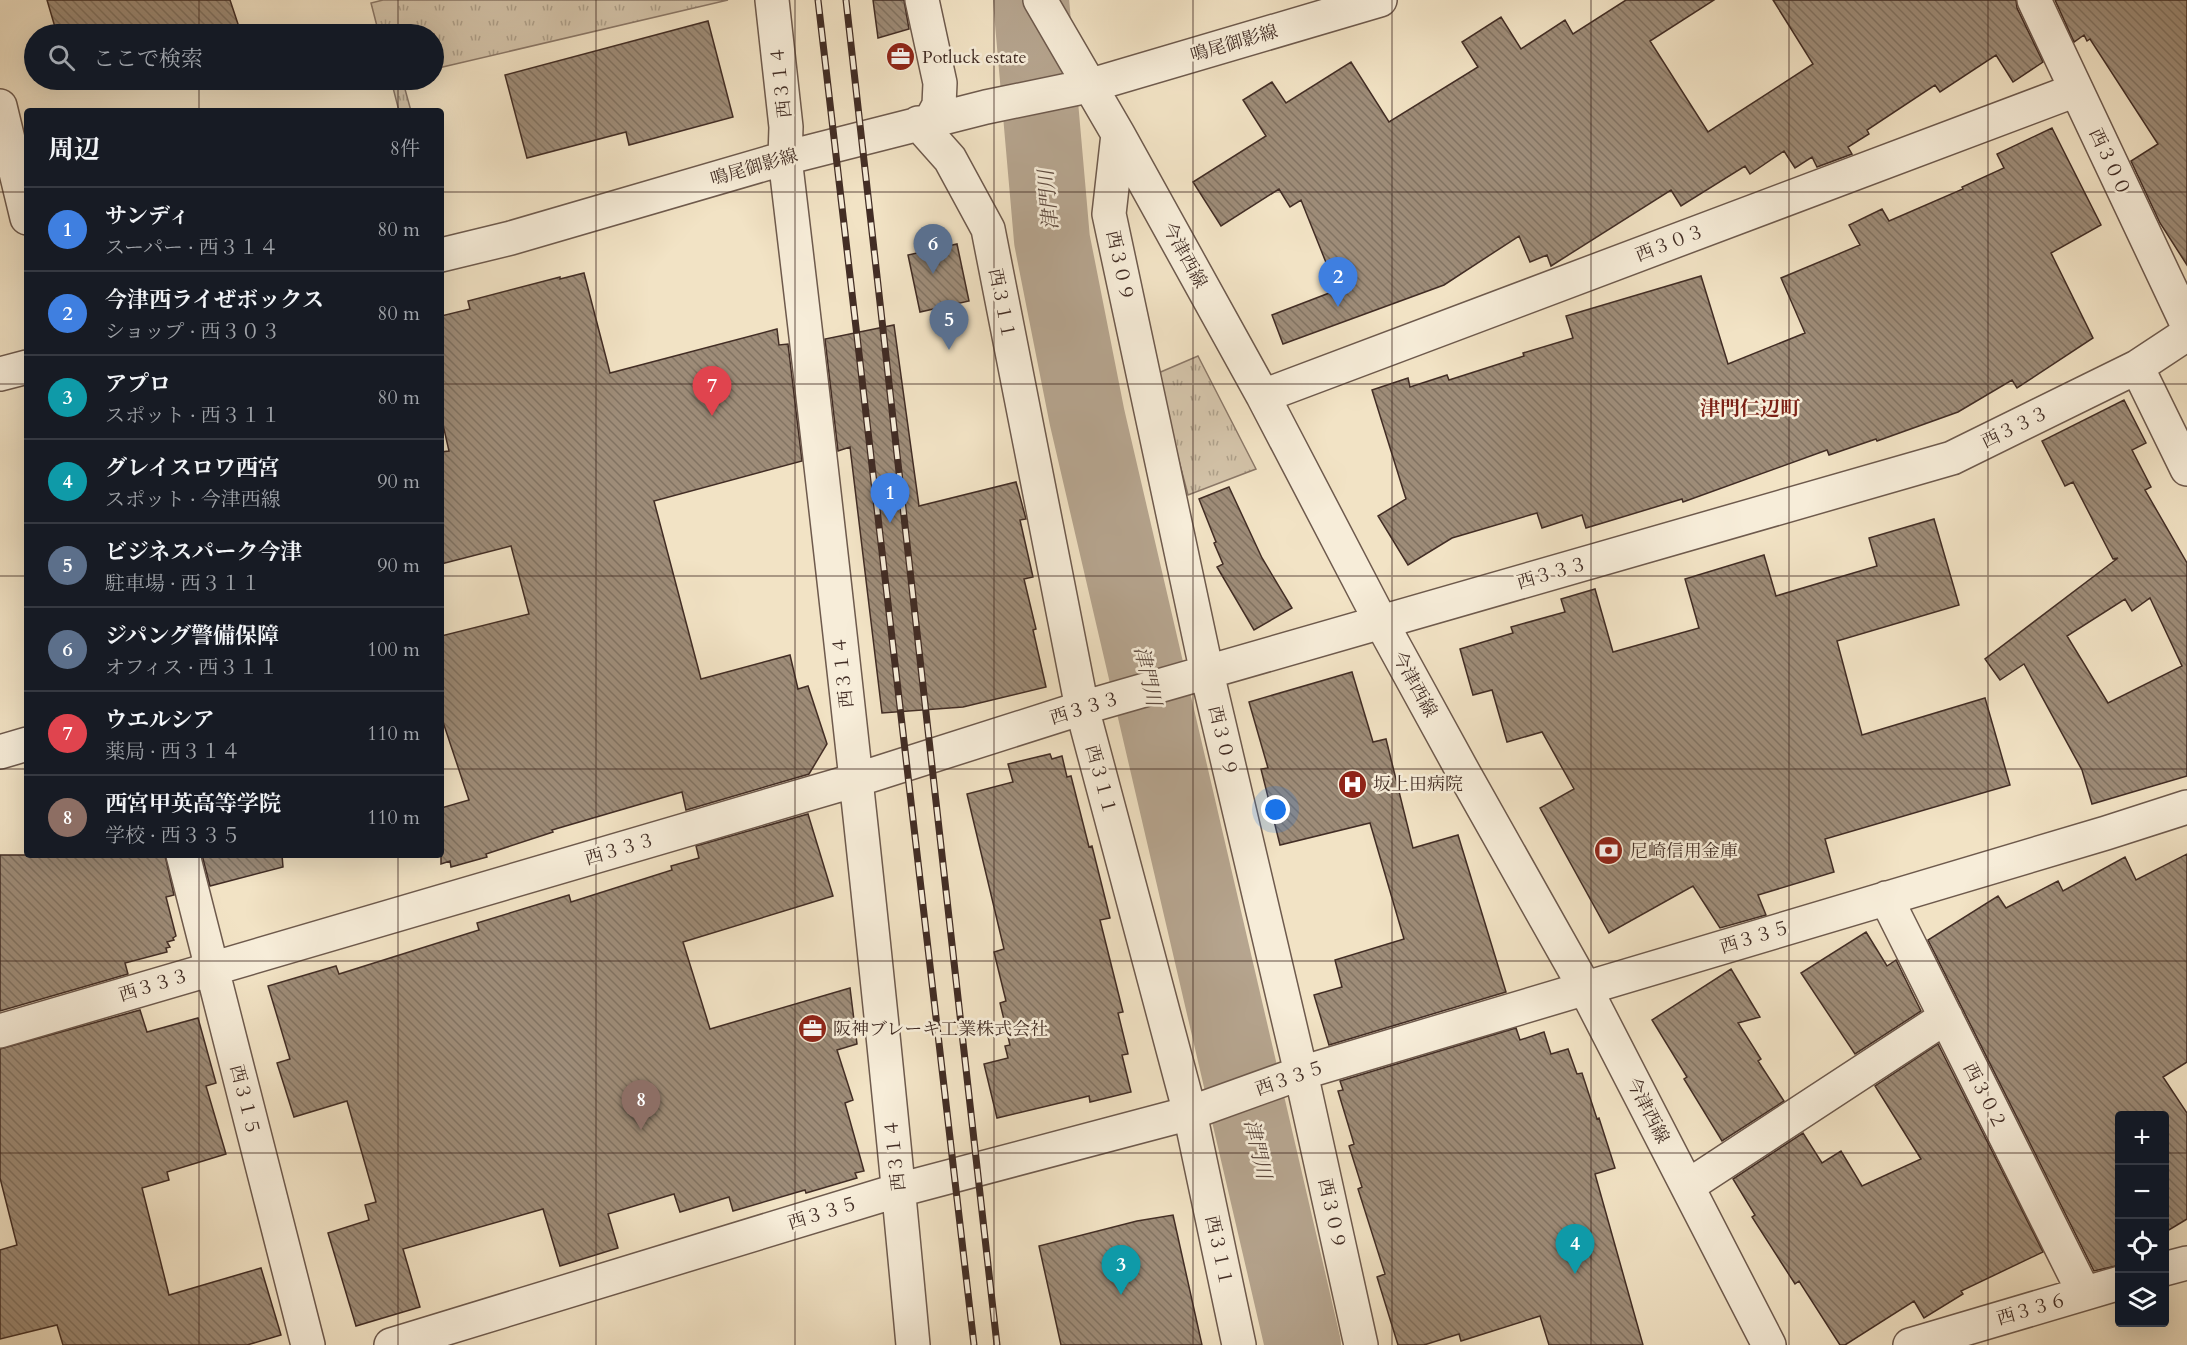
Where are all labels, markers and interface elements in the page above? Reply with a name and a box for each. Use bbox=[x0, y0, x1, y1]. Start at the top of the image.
street label: 鳴尾御影線 bbox=[1187, 19, 1281, 68]
search box bbox=[24, 24, 444, 90]
icon: search bbox=[45, 41, 78, 74]
office icon: Potluck estate bbox=[885, 41, 917, 73]
text: ここで検索 bbox=[93, 44, 203, 74]
street label: 西３１４ bbox=[765, 45, 798, 119]
place label: Potluck estate bbox=[922, 45, 1027, 70]
street label: 西３００ bbox=[2083, 124, 2136, 200]
text: 周辺 bbox=[48, 132, 100, 167]
text: 8件 bbox=[390, 135, 420, 162]
street label: 鳴尾御影線 bbox=[707, 143, 801, 192]
water label: 津門川 bbox=[1032, 167, 1065, 231]
text: サンディ bbox=[105, 201, 190, 231]
text: 1 bbox=[62, 216, 73, 243]
text: 80 m bbox=[377, 216, 420, 243]
street label: 今津西線 bbox=[1156, 218, 1213, 293]
street label: 西３０３ bbox=[1632, 219, 1708, 268]
pin: 6 bbox=[914, 224, 952, 274]
street label: 西３０９ bbox=[1100, 228, 1139, 304]
text: スーパー · 西３１４ bbox=[105, 234, 279, 261]
pin: 2 bbox=[1318, 258, 1358, 307]
street label: 西３１１ bbox=[982, 266, 1021, 342]
text: 今津西ライぜボックス bbox=[105, 285, 324, 315]
text: 2 bbox=[62, 300, 73, 327]
text: 80 m bbox=[377, 300, 420, 327]
pin: 5 bbox=[930, 300, 968, 350]
text: ショップ · 西３０３ bbox=[105, 318, 280, 345]
pin: 7 bbox=[692, 366, 732, 416]
text: アプロ bbox=[105, 369, 171, 399]
text: 3 bbox=[62, 384, 73, 411]
text: 80 m bbox=[377, 384, 420, 411]
district label: 津門仁辺町 bbox=[1700, 395, 1801, 422]
street label: 西３３３ bbox=[1977, 400, 2053, 454]
text: スポット · 西３１１ bbox=[105, 402, 281, 429]
text: グレイスロワ西宮 bbox=[105, 453, 280, 483]
text: 4 bbox=[62, 468, 73, 495]
text: 90 m bbox=[377, 468, 420, 495]
pin: 1 bbox=[870, 474, 910, 523]
text: スポット · 今津西線 bbox=[105, 486, 281, 513]
text: ビジネスパーク今津 bbox=[105, 537, 302, 567]
text: 5 bbox=[62, 552, 73, 579]
text: 90 m bbox=[377, 552, 420, 579]
street label: 西３３３ bbox=[1514, 552, 1590, 595]
text: 駐車場 · 西３１１ bbox=[105, 570, 261, 597]
text: ジパング警備保障 bbox=[105, 621, 279, 651]
street label: 西３１４ bbox=[827, 635, 860, 709]
text: 6 bbox=[62, 636, 73, 663]
text: 100 m bbox=[367, 636, 420, 663]
water label: 津門川 bbox=[1128, 644, 1168, 710]
street label: 今津西線 bbox=[1386, 647, 1443, 722]
text: オフィス · 西３１１ bbox=[105, 654, 279, 681]
street label: 西３３３ bbox=[1047, 686, 1123, 731]
street label: 西３０９ bbox=[1202, 703, 1243, 779]
text: ウエルシア bbox=[105, 705, 214, 735]
text: 7 bbox=[62, 720, 73, 747]
text: 110 m bbox=[367, 720, 420, 747]
text: 薬局 · 西３１４ bbox=[105, 738, 241, 765]
street label: 西３１１ bbox=[1079, 742, 1122, 818]
hospital icon: 坂上田病院 bbox=[1336, 768, 1368, 800]
place label: 坂上田病院 bbox=[1373, 772, 1463, 797]
text: 西宮甲英高等学院 bbox=[105, 789, 281, 819]
your location bbox=[1261, 795, 1290, 824]
text: 8 bbox=[62, 804, 73, 831]
text: 110 m bbox=[367, 804, 420, 831]
text: 学校 · 西３３５ bbox=[105, 822, 241, 849]
street label: 西３３３ bbox=[582, 828, 658, 871]
bank icon: 尼崎信用金庫 bbox=[1593, 835, 1625, 867]
place label: 尼崎信用金庫 bbox=[1630, 839, 1738, 864]
street label: 西３３５ bbox=[1717, 915, 1793, 960]
street label: 西３３３ bbox=[116, 963, 192, 1008]
office icon: 阪神ブレーキ工業株式会社 bbox=[796, 1013, 828, 1045]
place label: 阪神ブレーキ工業株式会社 bbox=[833, 1017, 1048, 1042]
street label: 西３３５ bbox=[1252, 1055, 1328, 1102]
street label: 西３０２ bbox=[1957, 1058, 2012, 1134]
street label: 西３１５ bbox=[224, 1062, 265, 1138]
street label: 今津西線 bbox=[1620, 1072, 1675, 1148]
pin: 8 bbox=[622, 1080, 660, 1130]
map controls bbox=[2115, 1111, 2169, 1327]
button: + bbox=[2115, 1111, 2169, 1165]
water label: 津門川 bbox=[1238, 1117, 1278, 1183]
street label: 西３１４ bbox=[879, 1118, 912, 1192]
button: − bbox=[2115, 1165, 2169, 1219]
street label: 西３０９ bbox=[1312, 1176, 1351, 1252]
street label: 西３３５ bbox=[785, 1191, 861, 1236]
street label: 西３１１ bbox=[1199, 1213, 1238, 1289]
button: locate bbox=[2115, 1219, 2169, 1273]
pin: 4 bbox=[1556, 1224, 1594, 1274]
pin: 3 bbox=[1102, 1246, 1140, 1295]
button: layers bbox=[2115, 1273, 2169, 1327]
street label: 西３３６ bbox=[1994, 1288, 2070, 1331]

